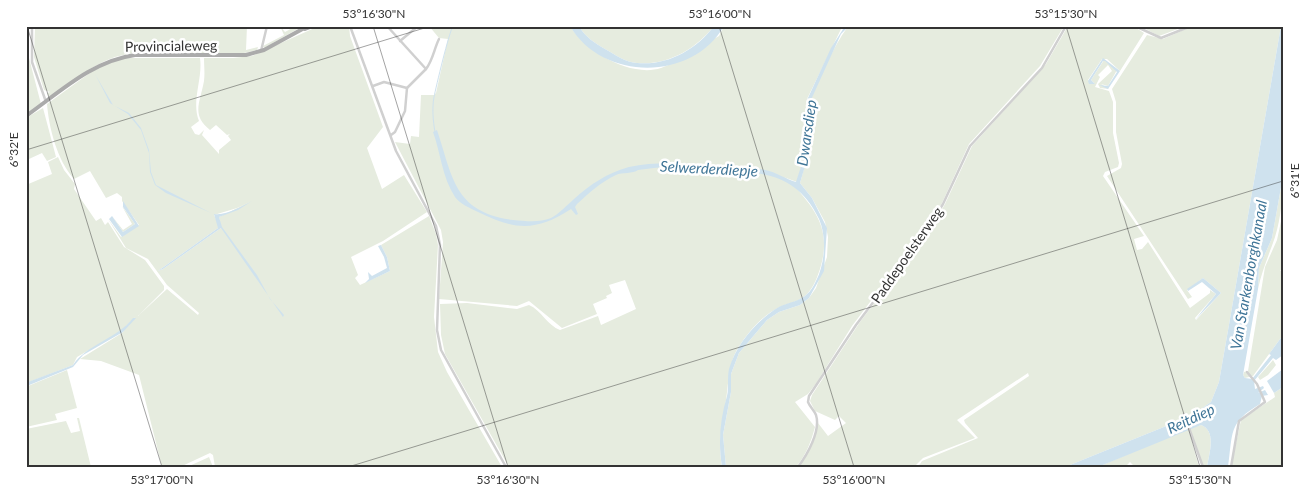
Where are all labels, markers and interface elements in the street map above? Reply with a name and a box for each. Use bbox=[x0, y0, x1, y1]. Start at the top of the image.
text: 53°16'30"N bbox=[343, 6, 405, 21]
text: 53°16'00"N bbox=[689, 6, 751, 21]
text: 53°15'30"N bbox=[1035, 6, 1097, 21]
street label: Provincialeweg bbox=[125, 36, 217, 55]
water label: Dwarsdiep bbox=[792, 99, 820, 167]
text: 6°32'E bbox=[6, 132, 21, 168]
water label: Selwerderdiepje bbox=[660, 156, 758, 180]
text: 6°31'E bbox=[1287, 163, 1302, 199]
water label: Van Starkenborghkanaal bbox=[1226, 198, 1270, 351]
street label: Paddepoelsterweg bbox=[867, 203, 946, 306]
water label: Reitdiep bbox=[1164, 399, 1217, 437]
text: 53°17'00"N bbox=[131, 472, 193, 487]
text: 53°16'30"N bbox=[477, 472, 539, 487]
text: 53°16'00"N bbox=[823, 472, 885, 487]
text: 53°15'30"N bbox=[1169, 472, 1231, 487]

